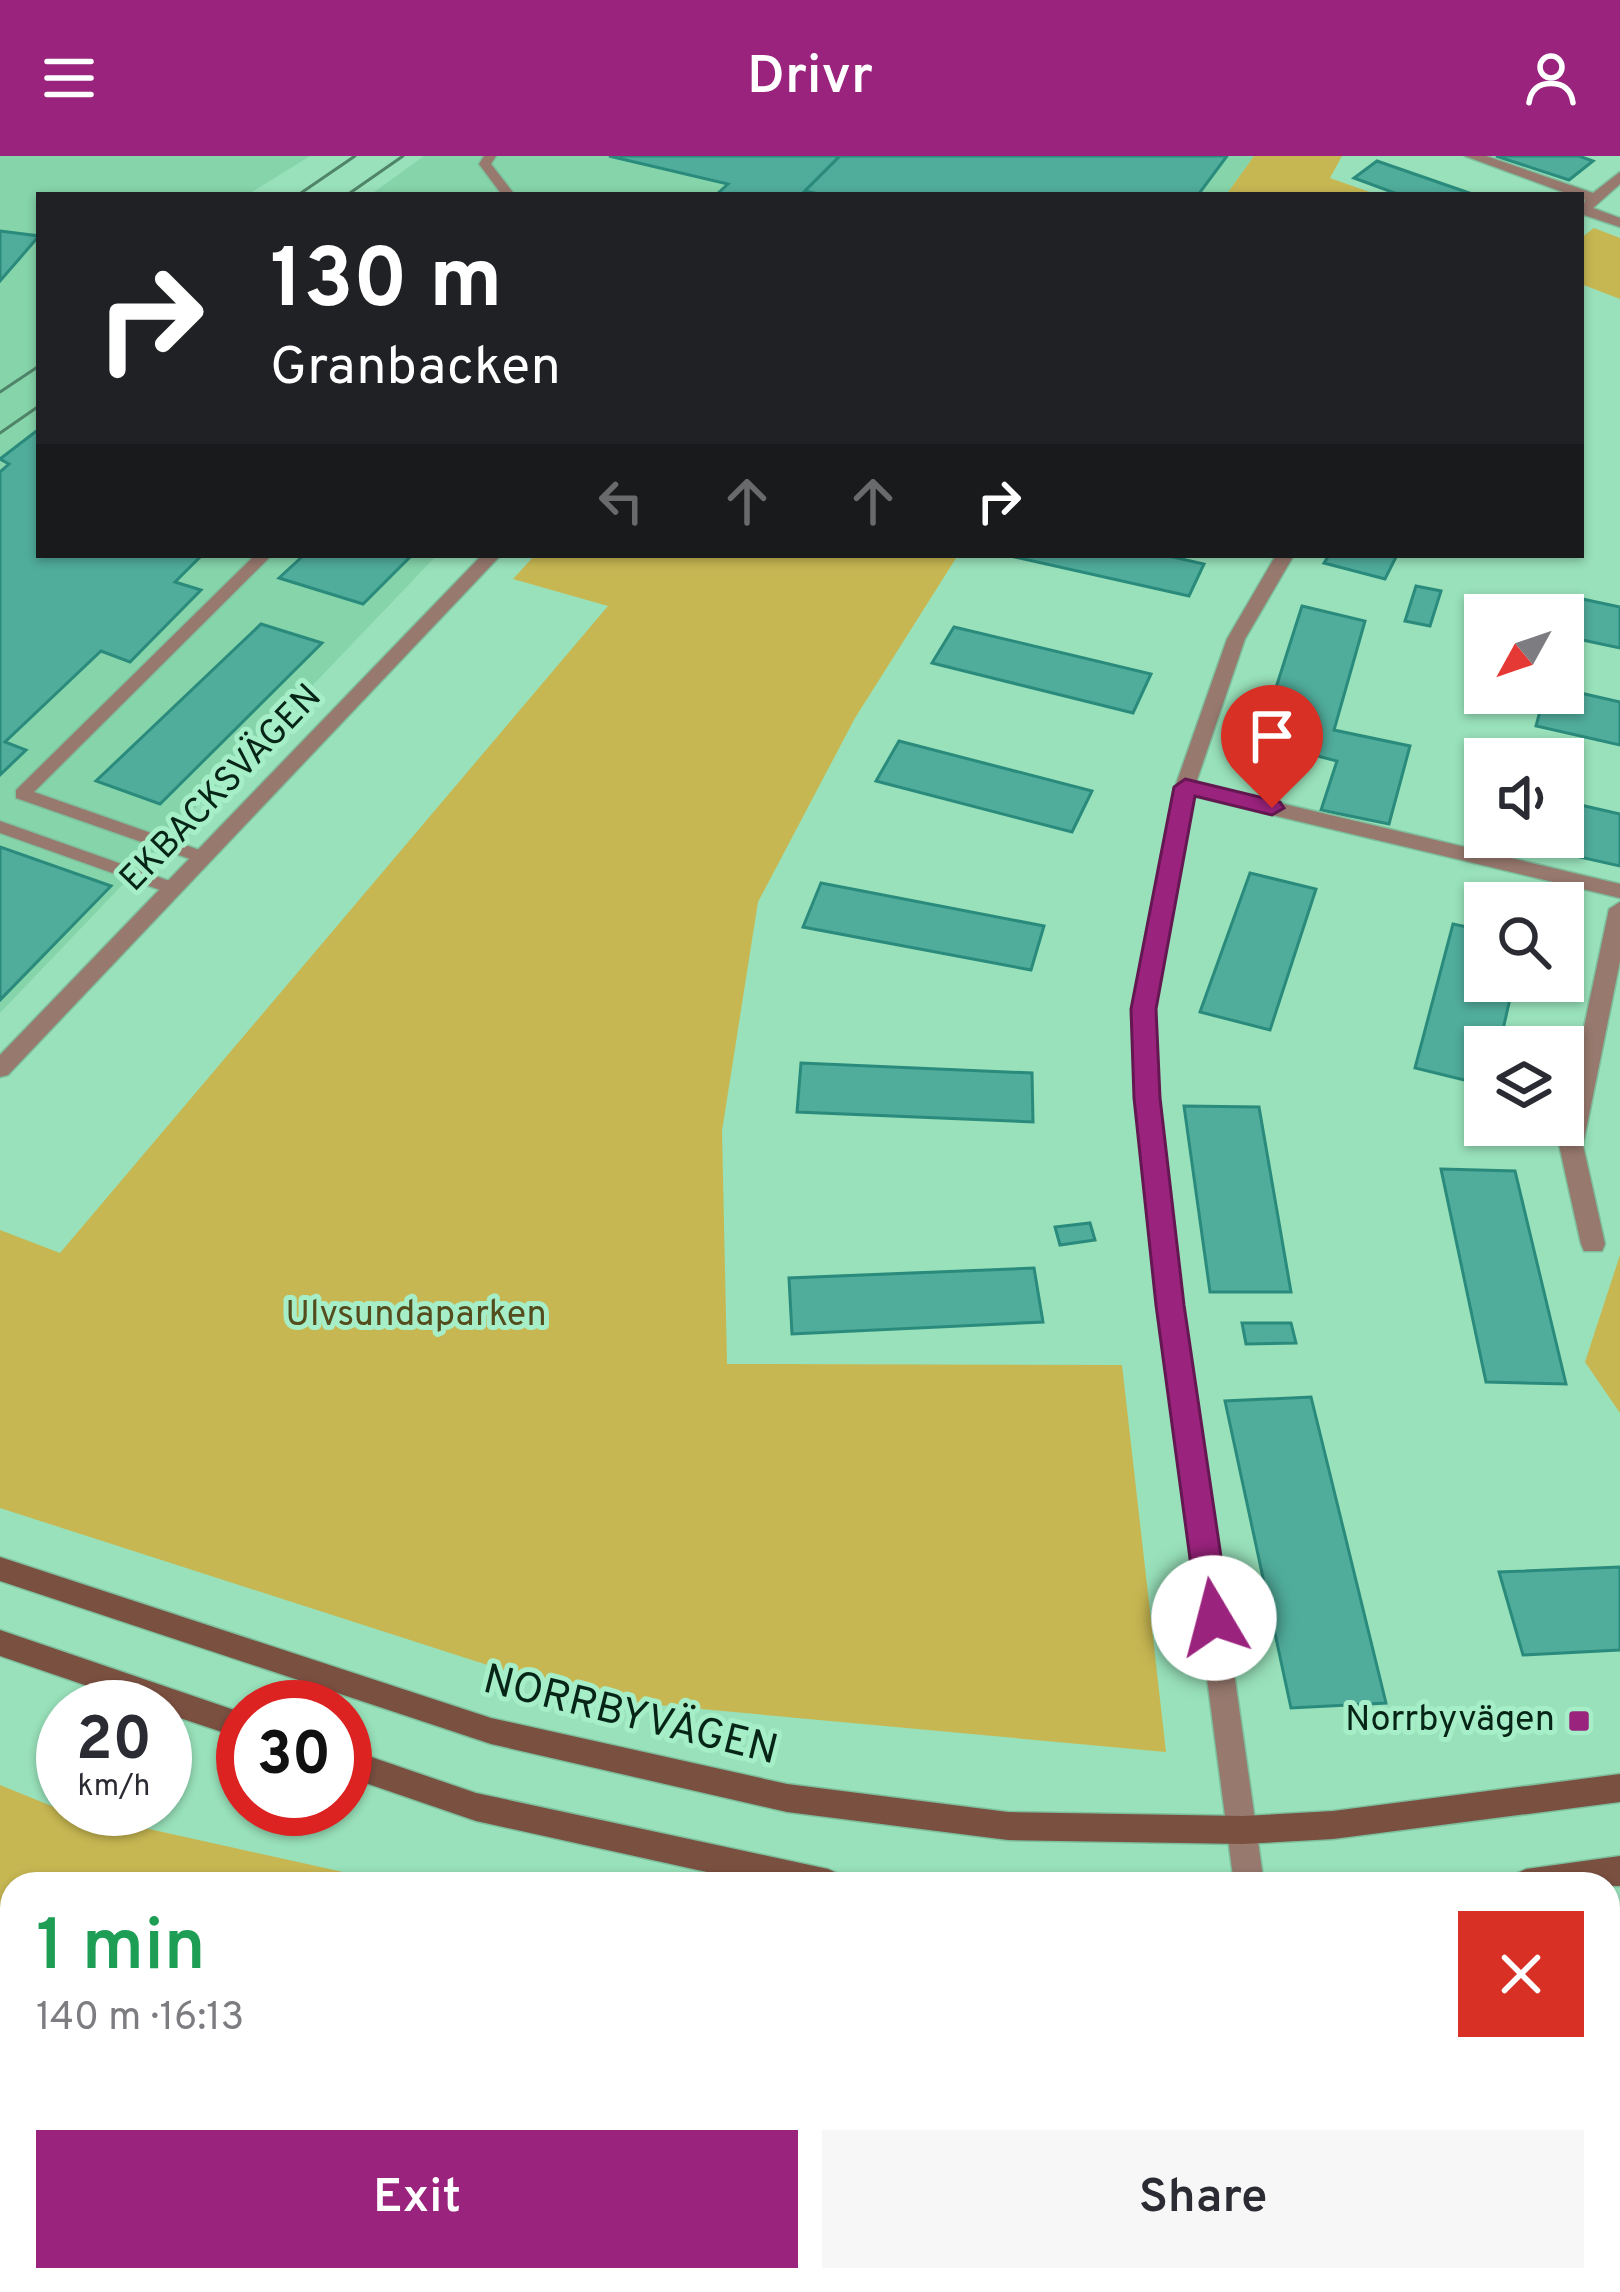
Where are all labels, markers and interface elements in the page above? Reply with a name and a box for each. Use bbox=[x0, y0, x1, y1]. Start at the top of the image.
text: Drivr bbox=[747, 44, 873, 113]
icon: menu bbox=[36, 45, 102, 111]
icon: person bbox=[1518, 45, 1584, 111]
text: 130 m bbox=[270, 231, 502, 337]
icon: right bbox=[72, 240, 228, 396]
text: Granbacken bbox=[270, 335, 561, 404]
icon: left bbox=[588, 468, 654, 534]
icon: ahead bbox=[714, 468, 780, 534]
icon: ahead bbox=[840, 468, 906, 534]
icon: right bbox=[966, 468, 1032, 534]
north arrow bbox=[1464, 594, 1584, 714]
map controls bbox=[1464, 594, 1584, 1146]
street label: EKBACKSVÄGEN bbox=[111, 675, 333, 902]
pin bbox=[1221, 685, 1323, 808]
icon: arrive bbox=[1239, 703, 1305, 769]
button: sound bbox=[1464, 738, 1584, 858]
button: search bbox=[1464, 882, 1584, 1002]
button: layers bbox=[1464, 1026, 1584, 1146]
park label: Ulvsundaparken bbox=[285, 1293, 547, 1339]
position arrow bbox=[1151, 1555, 1277, 1681]
street label: NORRBYVÄGEN bbox=[477, 1654, 783, 1779]
speed limit sign: 30 bbox=[216, 1680, 372, 1836]
place label: Norrbyvägen bbox=[1345, 1698, 1555, 1744]
text: 20 bbox=[76, 1705, 152, 1781]
marker: Norrbyvägen bbox=[1566, 1708, 1592, 1734]
text: km/h bbox=[78, 1769, 150, 1806]
text: 1 min bbox=[36, 1904, 206, 1996]
button: close bbox=[1458, 1911, 1584, 2037]
text: 140 m · 16:13 bbox=[36, 1995, 244, 2044]
button: Exit bbox=[36, 2130, 798, 2268]
button: Share bbox=[822, 2130, 1584, 2268]

